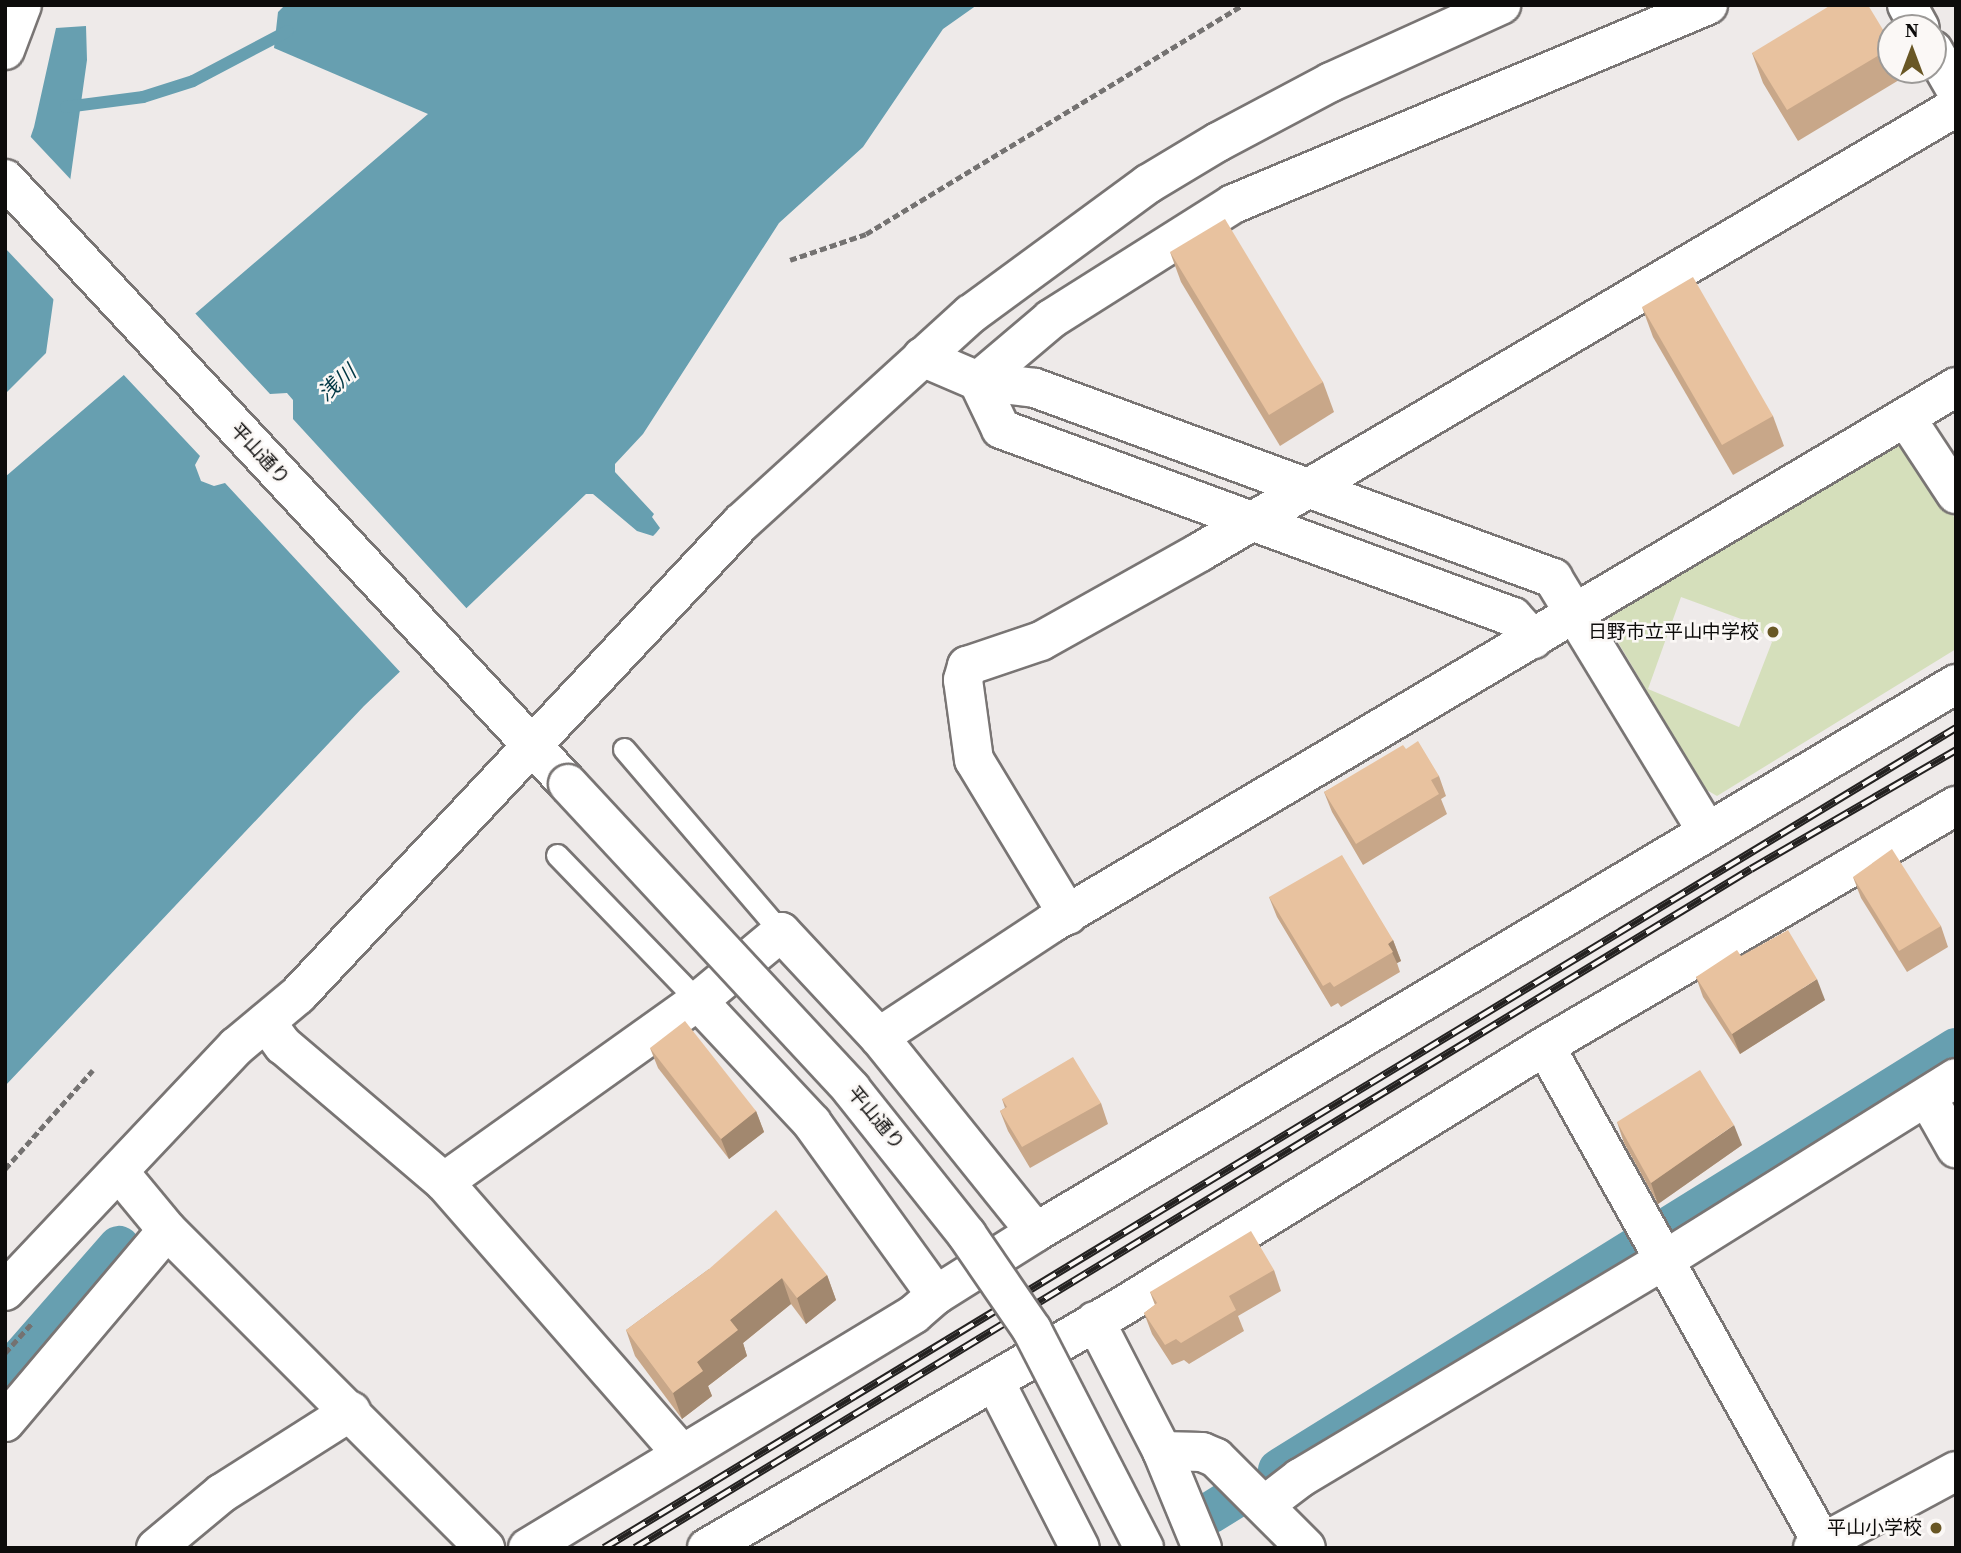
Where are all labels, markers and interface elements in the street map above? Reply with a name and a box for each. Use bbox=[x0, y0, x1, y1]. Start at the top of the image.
north arrow bbox=[1877, 14, 1947, 84]
text: N bbox=[1905, 17, 1919, 43]
water label: 浅川 bbox=[313, 360, 361, 406]
street label: 平山通り bbox=[226, 418, 294, 490]
place label: 日野市立平山中学校 bbox=[1588, 621, 1759, 643]
marker: 日野市立平山中学校 bbox=[1765, 624, 1781, 640]
street label: 平山通り bbox=[843, 1082, 909, 1154]
place label: 平山小学校 bbox=[1827, 1517, 1922, 1539]
marker: 平山小学校 bbox=[1928, 1520, 1944, 1536]

